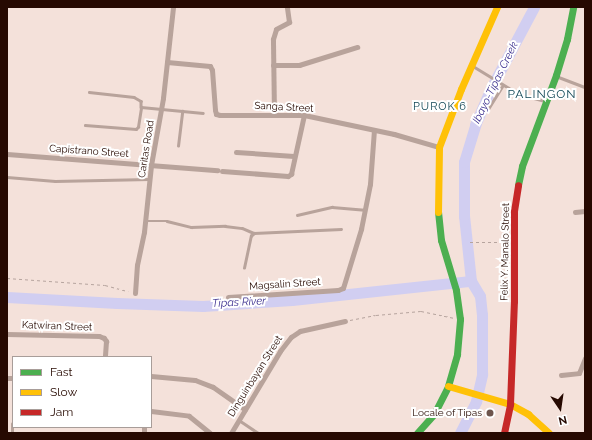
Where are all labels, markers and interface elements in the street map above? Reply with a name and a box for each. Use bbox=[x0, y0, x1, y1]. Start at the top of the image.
water label: Ibayo-Tipas Creek bbox=[470, 40, 522, 126]
district label: PALINGON bbox=[507, 88, 577, 102]
street label: Sanga Street bbox=[254, 99, 314, 115]
district label: PUROK 6 bbox=[413, 100, 467, 114]
street label: Caritas Road bbox=[136, 119, 156, 179]
street label: Capistrano Street bbox=[49, 142, 129, 160]
street label: Felix Y. Manalo Street bbox=[498, 203, 512, 301]
street label: Magsalin Street bbox=[249, 276, 321, 292]
water label: Tipas River bbox=[212, 295, 266, 311]
street label: Katwiran Street bbox=[22, 319, 92, 333]
street label: Dinguinbayan Street bbox=[225, 333, 285, 419]
legend bbox=[12, 356, 152, 428]
text: Fast bbox=[50, 365, 73, 379]
text: Slow bbox=[50, 385, 77, 399]
north arrow bbox=[540, 388, 580, 428]
text: Jam bbox=[50, 405, 73, 419]
place label: Locale of Tipas bbox=[412, 407, 482, 419]
marker: Locale of Tipas bbox=[485, 408, 495, 418]
text: N bbox=[557, 413, 568, 427]

